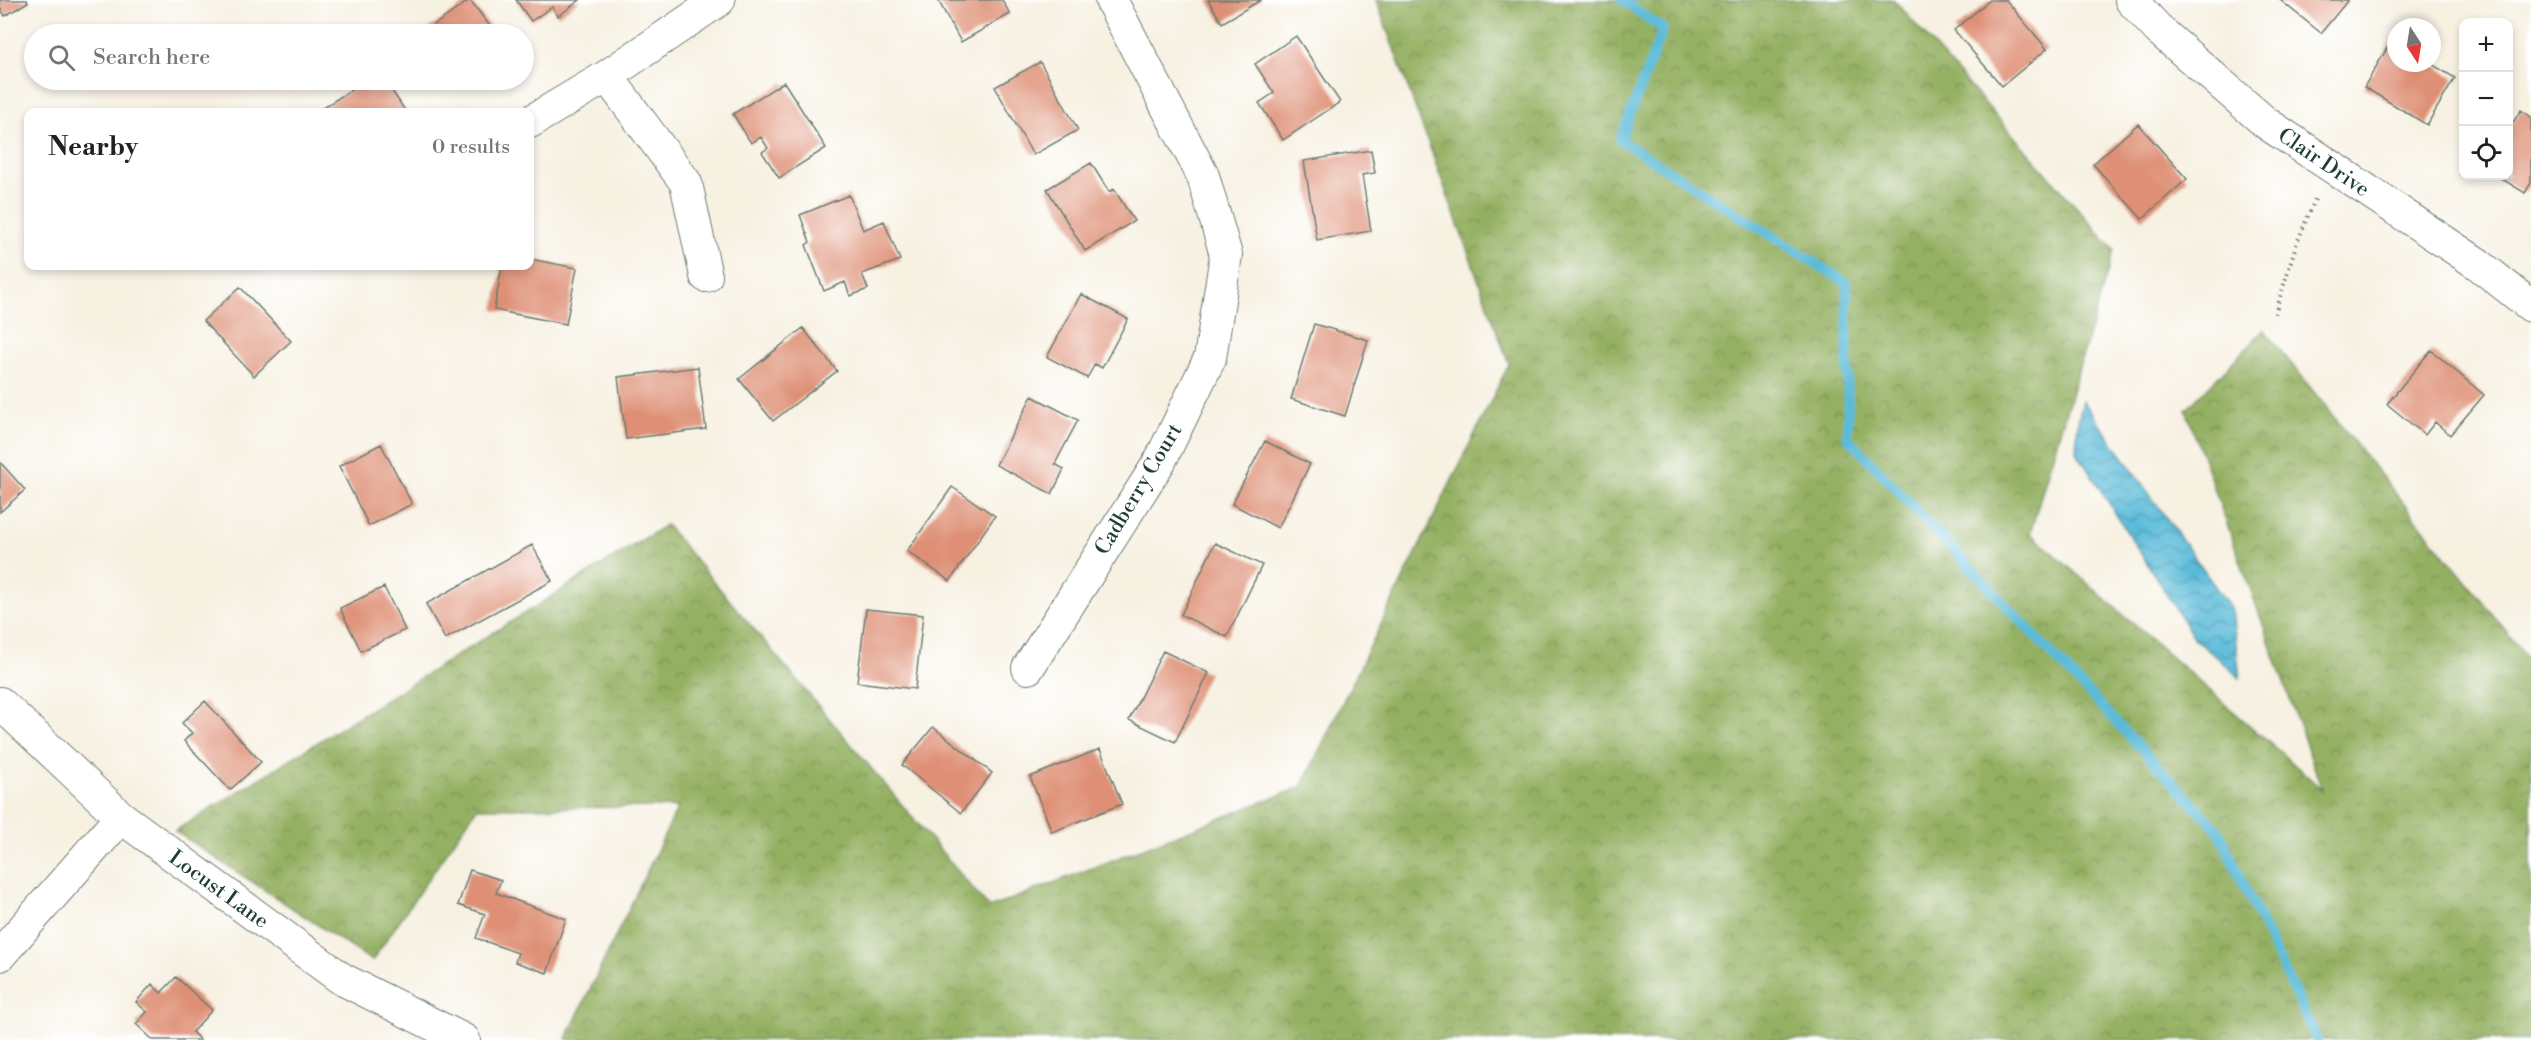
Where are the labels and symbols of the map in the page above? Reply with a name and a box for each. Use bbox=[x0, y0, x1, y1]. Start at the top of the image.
north arrow bbox=[2387, 18, 2441, 72]
street label: Clair Drive bbox=[2273, 123, 2374, 203]
street label: Cadberry Court bbox=[1089, 419, 1189, 560]
street label: Locust Lane bbox=[163, 845, 273, 935]

